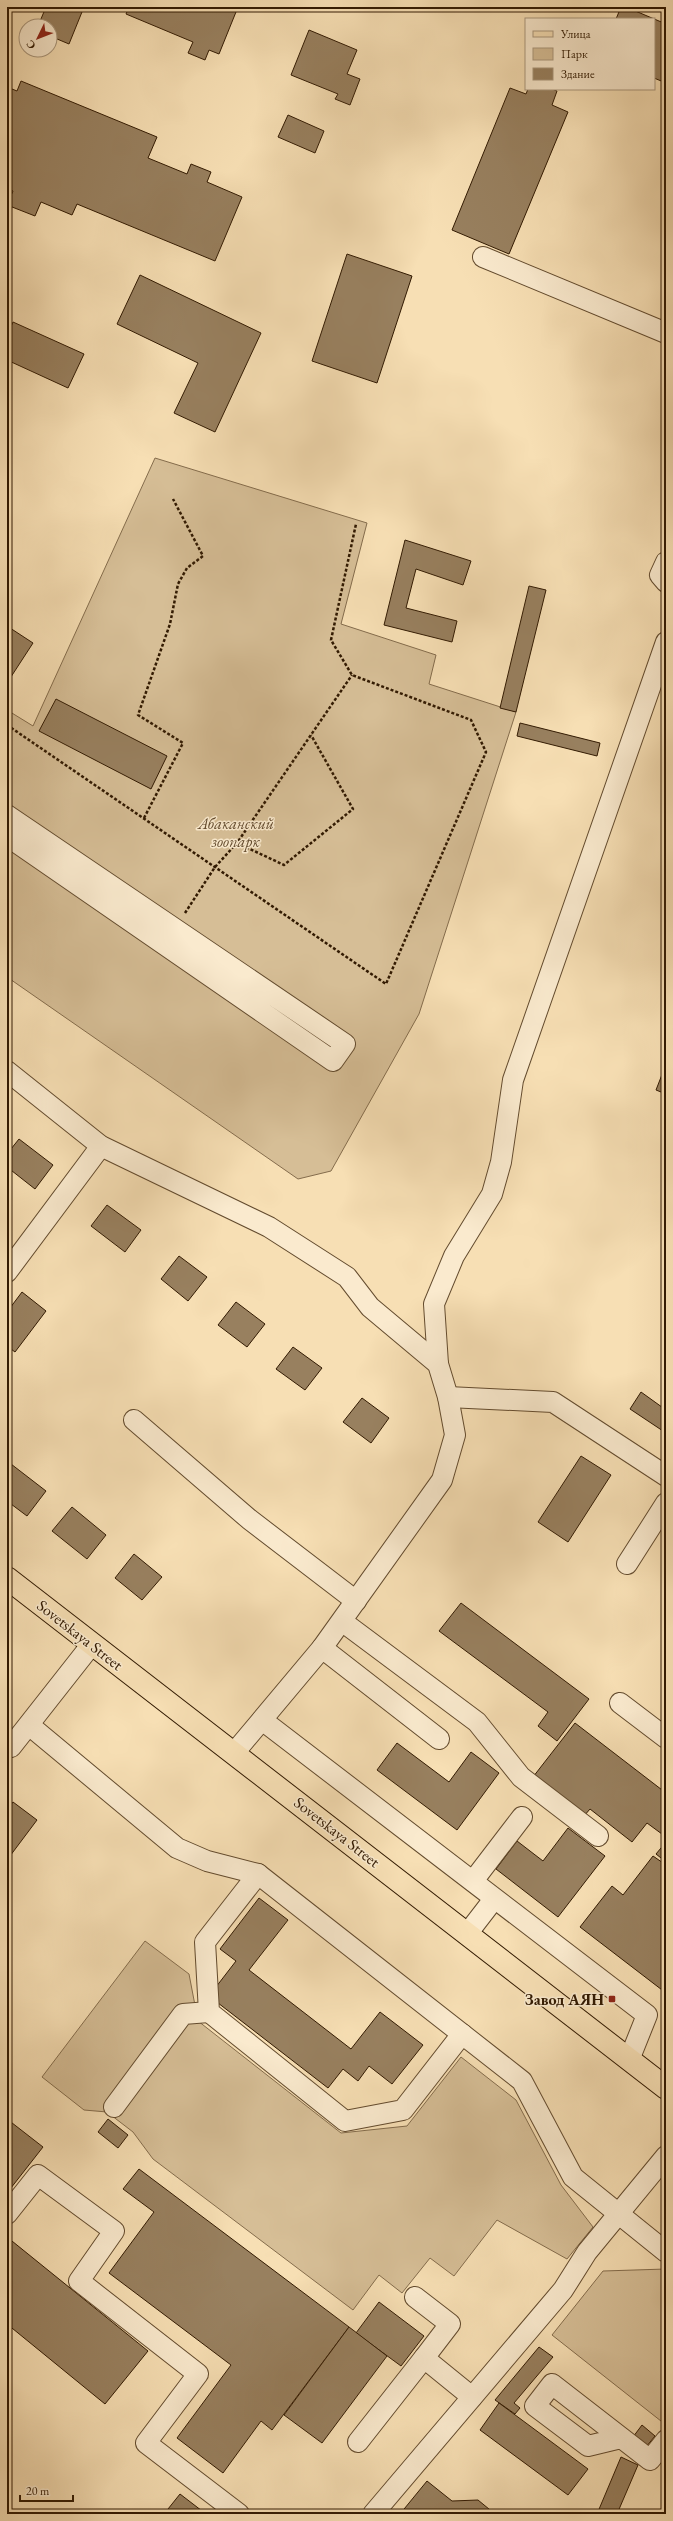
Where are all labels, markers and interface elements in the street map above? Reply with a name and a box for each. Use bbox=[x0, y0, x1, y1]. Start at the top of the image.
north arrow bbox=[18, 18, 58, 58]
legend bbox=[525, 18, 655, 90]
text: Улица bbox=[560, 26, 591, 42]
text: С bbox=[23, 37, 38, 52]
text: Парк bbox=[561, 46, 588, 62]
text: Здание bbox=[561, 66, 595, 82]
park label: Абаканский зоопарк bbox=[197, 813, 274, 852]
street label: Sovetskaya Street bbox=[33, 1595, 127, 1675]
street label: Sovetskaya Street bbox=[290, 1792, 384, 1872]
place label: Завод АЯН bbox=[525, 1989, 604, 2010]
marker: Завод АЯН bbox=[607, 1994, 617, 2004]
scale bar bbox=[20, 2477, 73, 2503]
text: 20 m bbox=[26, 2483, 50, 2499]

